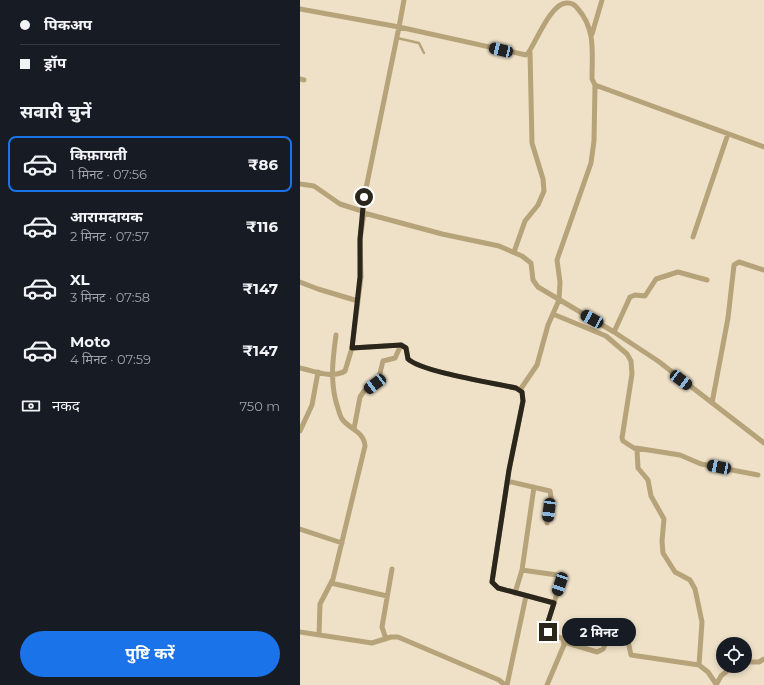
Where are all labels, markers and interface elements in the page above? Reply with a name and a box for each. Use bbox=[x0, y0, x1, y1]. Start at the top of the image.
text: पिकअप bbox=[44, 15, 92, 34]
car bbox=[488, 41, 514, 59]
text: ड्रॉप bbox=[44, 53, 66, 72]
text: सवारी चुनें bbox=[20, 101, 91, 123]
text: किफ़ायती bbox=[70, 145, 127, 164]
icon: car bbox=[22, 146, 58, 182]
text: ₹86 bbox=[248, 155, 278, 174]
text: 1 मिनट · 07:56 bbox=[70, 166, 147, 182]
route start bbox=[355, 188, 373, 206]
text: आरामदायक bbox=[70, 207, 143, 226]
icon: car bbox=[22, 208, 58, 244]
text: ₹116 bbox=[246, 217, 278, 236]
text: 2 मिनट · 07:57 bbox=[70, 228, 149, 244]
icon: car bbox=[22, 270, 58, 306]
text: XL bbox=[70, 270, 89, 289]
text: ₹147 bbox=[242, 279, 278, 298]
text: 3 मिनट · 07:58 bbox=[70, 289, 150, 305]
car bbox=[579, 308, 605, 330]
icon: car bbox=[22, 332, 58, 368]
text: Moto bbox=[70, 332, 110, 351]
text: ₹147 bbox=[242, 341, 278, 360]
text: 4 मिनट · 07:59 bbox=[70, 351, 151, 367]
car bbox=[668, 368, 694, 392]
car bbox=[362, 372, 388, 396]
icon: cash bbox=[20, 395, 42, 417]
text: नकद bbox=[52, 396, 80, 415]
text: 750 m bbox=[239, 398, 280, 414]
car bbox=[706, 459, 732, 475]
car bbox=[542, 497, 556, 523]
car bbox=[551, 571, 569, 597]
callout: 2 मिनट bbox=[562, 618, 636, 646]
route end bbox=[539, 623, 557, 641]
text: 2 मिनट bbox=[580, 624, 618, 640]
button: पुष्टि करें bbox=[20, 631, 280, 677]
map controls bbox=[716, 637, 752, 673]
button: locate bbox=[716, 637, 752, 673]

